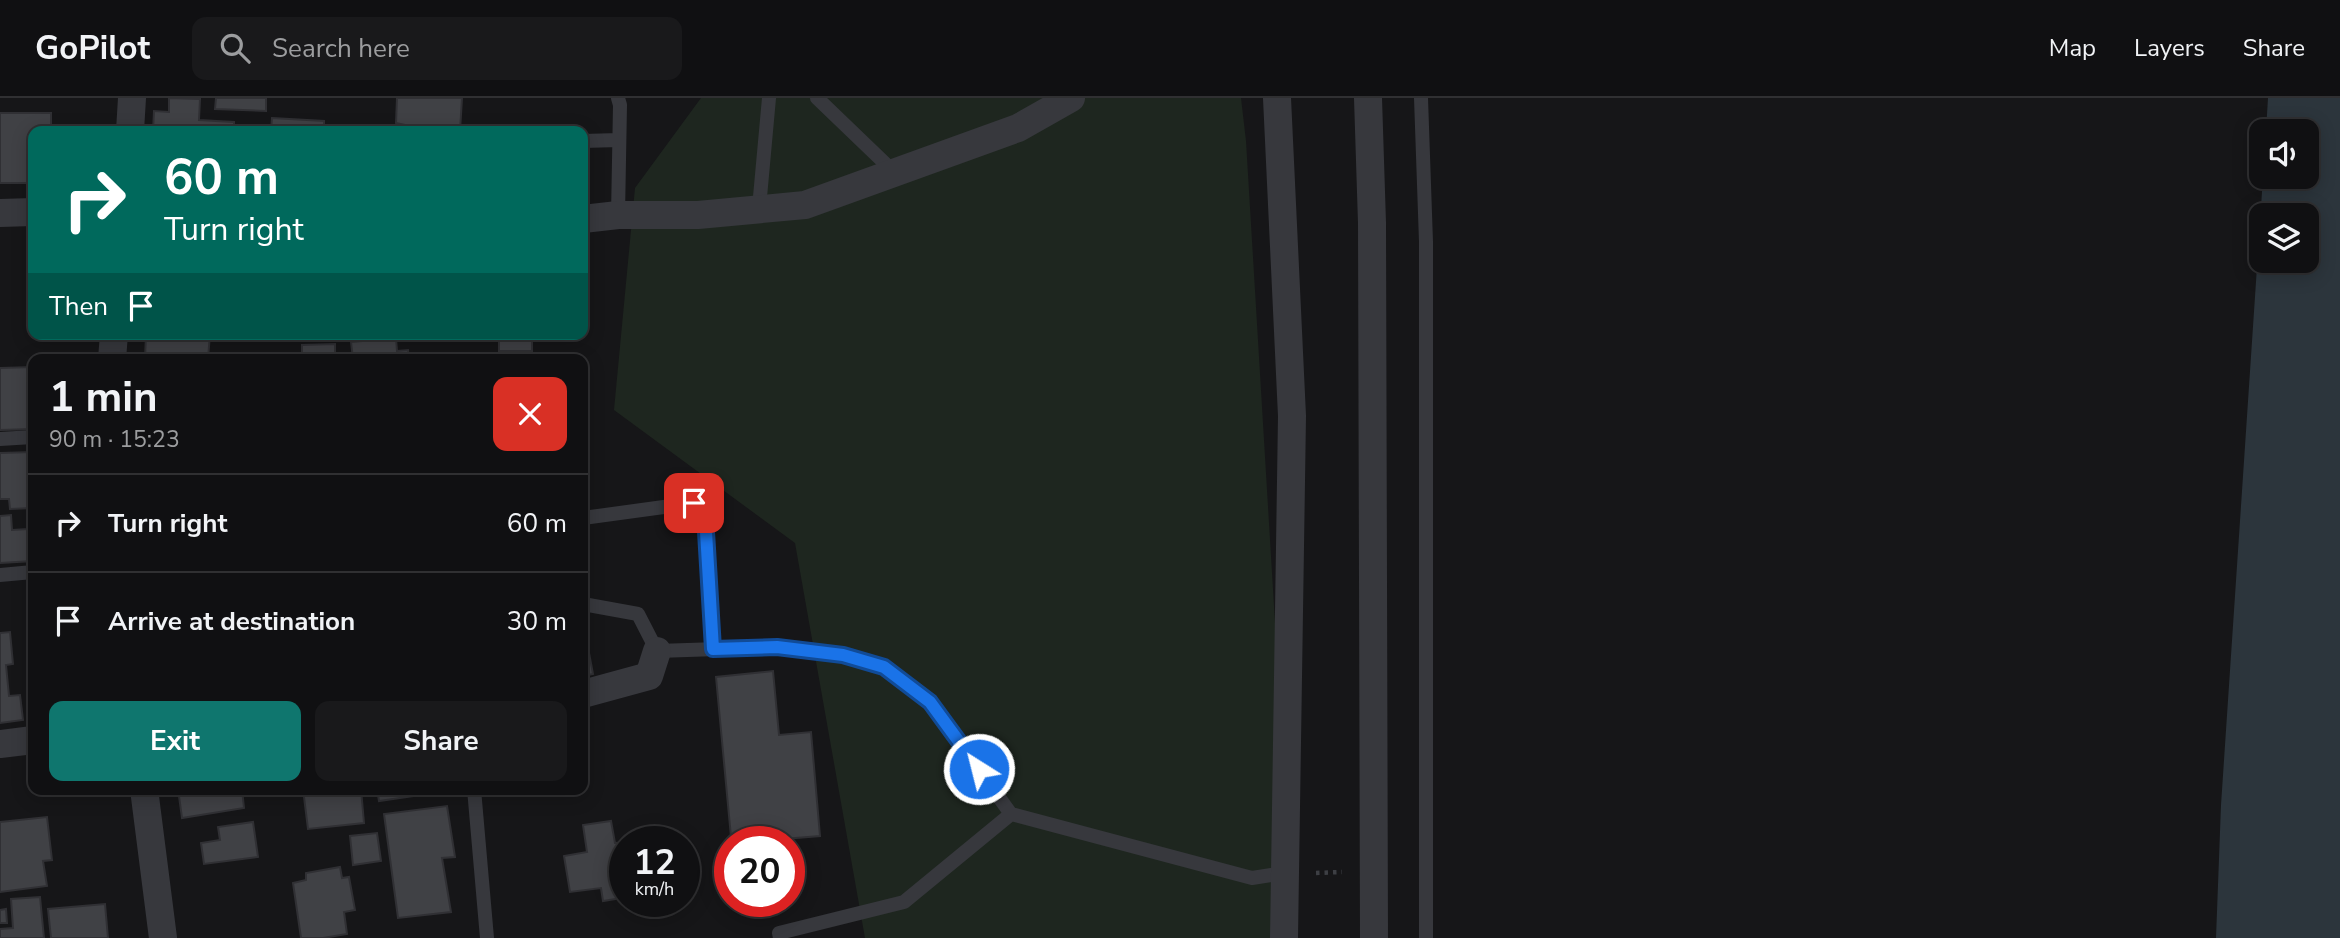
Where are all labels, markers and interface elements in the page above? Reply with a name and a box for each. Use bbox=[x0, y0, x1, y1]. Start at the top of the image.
search box bbox=[192, 17, 682, 80]
text: GoPilot bbox=[35, 26, 150, 71]
icon: search bbox=[216, 29, 254, 67]
text: Search here bbox=[272, 31, 410, 66]
text: Map bbox=[2049, 32, 2096, 64]
text: Layers bbox=[2134, 32, 2205, 64]
text: Share bbox=[2243, 32, 2305, 64]
map controls bbox=[2249, 119, 2319, 273]
button: sound bbox=[2249, 119, 2319, 189]
text: 60 m bbox=[164, 144, 279, 211]
icon: right bbox=[49, 154, 140, 245]
button: layers bbox=[2249, 203, 2319, 273]
text: Turn right bbox=[164, 208, 304, 251]
icon: arrive bbox=[122, 287, 160, 325]
text: Then bbox=[49, 289, 108, 324]
text: 1 min bbox=[49, 369, 158, 426]
button: close bbox=[493, 377, 567, 451]
text: 90 m · 15:23 bbox=[49, 424, 180, 455]
pin bbox=[664, 473, 724, 533]
icon: arrive bbox=[675, 484, 713, 522]
icon: right bbox=[49, 504, 87, 542]
text: Turn right bbox=[108, 506, 227, 541]
text: 60 m bbox=[507, 506, 567, 541]
icon: arrive bbox=[49, 602, 87, 640]
text: Arrive at destination bbox=[108, 604, 355, 639]
text: 30 m bbox=[507, 604, 567, 639]
button: Exit bbox=[49, 701, 301, 781]
button: Share bbox=[315, 701, 567, 781]
position arrow bbox=[942, 732, 1016, 806]
speed limit sign: 20 bbox=[714, 826, 805, 917]
text: 12 bbox=[633, 839, 676, 886]
text: km/h bbox=[635, 877, 674, 901]

